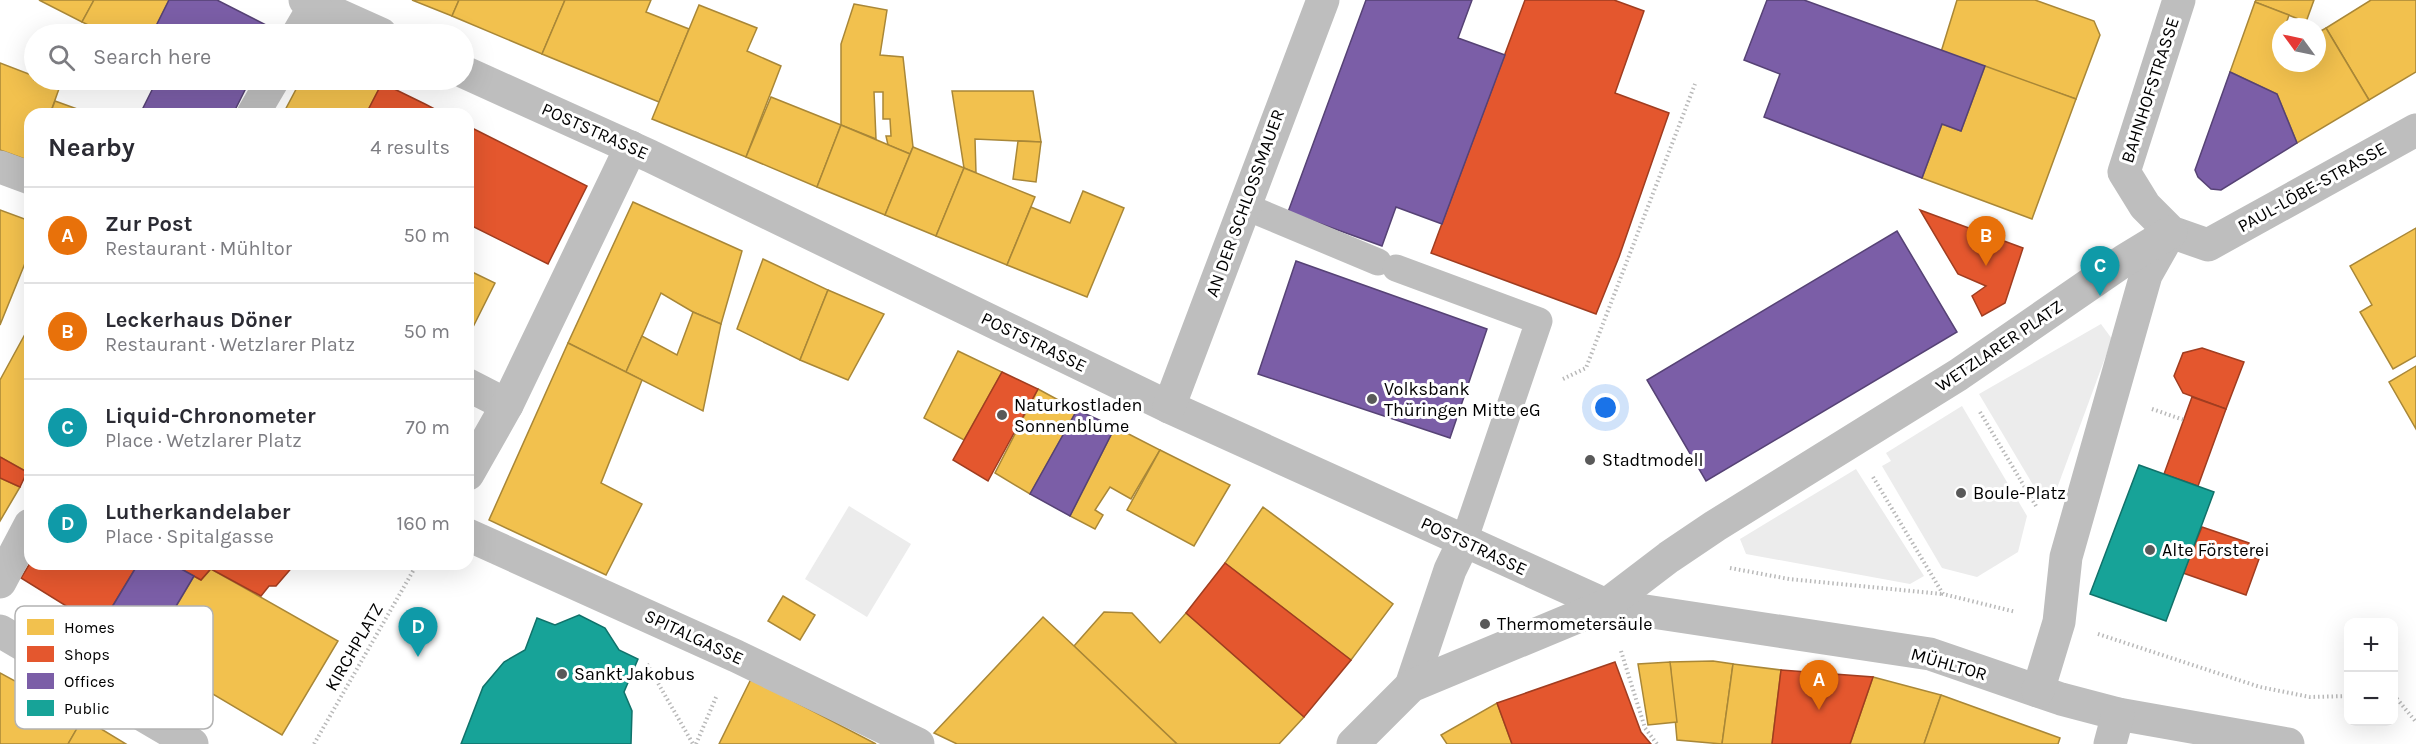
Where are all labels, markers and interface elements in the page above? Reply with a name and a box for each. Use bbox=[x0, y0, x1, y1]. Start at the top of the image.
street label: BAHNHOFSTRASSE bbox=[2116, 14, 2184, 166]
north arrow bbox=[2272, 18, 2326, 72]
search box bbox=[24, 24, 474, 90]
icon: search bbox=[45, 41, 78, 74]
text: Search here bbox=[93, 44, 211, 70]
street label: POSTSTRASSE bbox=[538, 98, 652, 164]
street label: AN DER SCHLOSSMAUER bbox=[1201, 106, 1289, 300]
text: Nearby bbox=[48, 132, 135, 163]
text: 4 results bbox=[370, 136, 450, 159]
street label: PAUL-LÖBE-STRASSE bbox=[2234, 137, 2390, 237]
text: Zur Post bbox=[105, 211, 192, 237]
pin: B bbox=[1966, 216, 2006, 266]
text: A bbox=[61, 224, 74, 247]
text: 50 m bbox=[403, 224, 450, 247]
text: Restaurant · Mühltor bbox=[105, 237, 292, 260]
pin: C bbox=[2080, 246, 2120, 296]
street label: WETZLARER PLATZ bbox=[1931, 295, 2067, 397]
text: Leckerhaus Döner bbox=[105, 307, 292, 333]
street label: POSTSTRASSE bbox=[978, 307, 1090, 377]
text: B bbox=[61, 320, 74, 343]
text: 50 m bbox=[403, 320, 450, 343]
text: Restaurant · Wetzlarer Platz bbox=[105, 333, 355, 356]
place label: Volksbank Thüringen Mitte eG bbox=[1384, 378, 1541, 421]
marker: Volksbank Thüringen Mitte eG bbox=[1365, 392, 1379, 406]
your location bbox=[1591, 393, 1620, 422]
place label: Naturkostladen Sonnenblume bbox=[1014, 394, 1142, 437]
text: Liquid-Chronometer bbox=[105, 403, 316, 429]
marker: Naturkostladen Sonnenblume bbox=[995, 408, 1009, 422]
text: C bbox=[61, 416, 74, 439]
text: 70 m bbox=[405, 416, 450, 439]
text: Place · Wetzlarer Platz bbox=[105, 429, 302, 452]
place label: Stadtmodell bbox=[1602, 449, 1704, 471]
marker: Stadtmodell bbox=[1583, 453, 1597, 467]
place label: Boule-Platz bbox=[1973, 482, 2066, 504]
marker: Boule-Platz bbox=[1954, 486, 1968, 500]
text: Lutherkandelaber bbox=[105, 499, 290, 525]
text: D bbox=[61, 512, 74, 535]
text: 160 m bbox=[397, 512, 450, 535]
street label: POSTSTRASSE bbox=[1417, 512, 1531, 580]
text: Place · Spitalgasse bbox=[105, 525, 274, 548]
place label: Alte Försterei bbox=[2162, 539, 2270, 561]
marker: Alte Försterei bbox=[2143, 543, 2157, 557]
street label: KIRCHPLATZ bbox=[320, 599, 388, 695]
street label: SPITALGASSE bbox=[641, 604, 747, 670]
legend bbox=[15, 606, 213, 729]
pin: D bbox=[398, 608, 438, 657]
place label: Thermometersäule bbox=[1497, 613, 1652, 635]
marker: Thermometersäule bbox=[1478, 617, 1492, 631]
text: Homes bbox=[64, 618, 115, 637]
map controls bbox=[2344, 618, 2398, 726]
button: + bbox=[2344, 618, 2398, 672]
street label: MÜHLTOR bbox=[1908, 643, 1990, 685]
text: Shops bbox=[64, 645, 110, 664]
pin: A bbox=[1800, 660, 1838, 710]
place label: Sankt Jakobus bbox=[574, 663, 695, 685]
marker: Sankt Jakobus bbox=[555, 667, 569, 681]
text: Offices bbox=[64, 672, 115, 691]
button: − bbox=[2344, 672, 2398, 726]
text: Public bbox=[64, 699, 110, 718]

